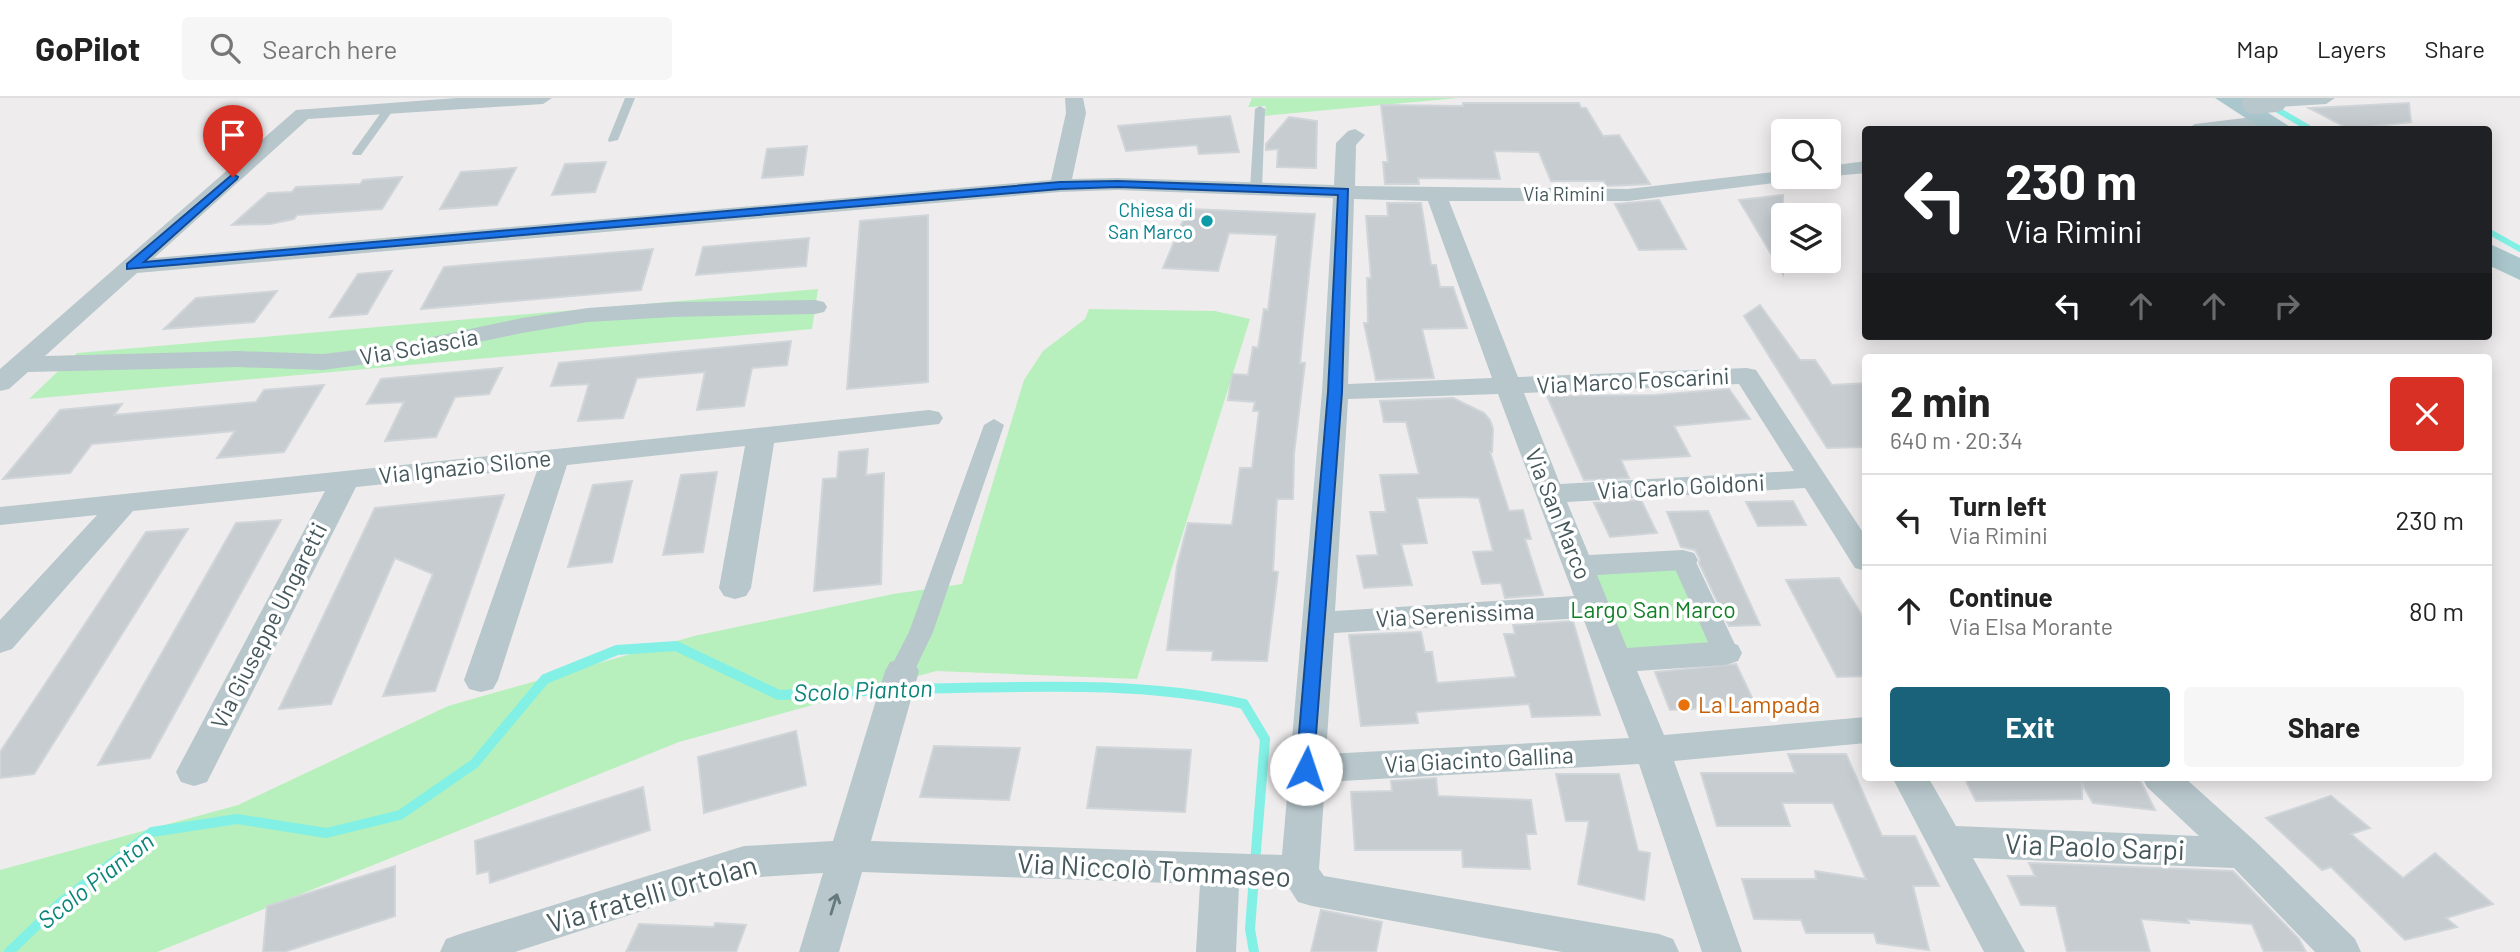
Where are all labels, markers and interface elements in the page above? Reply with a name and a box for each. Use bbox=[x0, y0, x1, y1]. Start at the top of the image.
search box bbox=[182, 17, 672, 80]
text: GoPilot bbox=[35, 28, 140, 68]
icon: search bbox=[206, 29, 244, 67]
text: Search here bbox=[262, 33, 397, 64]
text: Map bbox=[2236, 34, 2279, 63]
text: Layers bbox=[2317, 34, 2386, 63]
text: Share bbox=[2424, 34, 2485, 63]
pin bbox=[203, 105, 263, 177]
icon: arrive bbox=[214, 116, 252, 154]
map controls bbox=[1771, 119, 1841, 273]
button: search bbox=[1771, 119, 1841, 189]
text: 230 m bbox=[2005, 151, 2137, 210]
icon: left bbox=[1890, 154, 1981, 245]
street label: Via Rimini bbox=[1523, 182, 1605, 205]
place label: Chiesa di San Marco bbox=[1108, 198, 1193, 243]
button: layers bbox=[1771, 203, 1841, 273]
text: Via Rimini bbox=[2005, 211, 2143, 249]
marker: Chiesa di San Marco bbox=[1199, 213, 1215, 229]
icon: left bbox=[2049, 287, 2087, 325]
icon: ahead bbox=[2122, 287, 2160, 325]
icon: ahead bbox=[2195, 287, 2233, 325]
icon: right bbox=[2268, 287, 2306, 325]
street label: Via Sciascia bbox=[358, 322, 480, 370]
street label: Via Marco Foscarini bbox=[1536, 361, 1730, 399]
text: 2 min bbox=[1890, 375, 1991, 425]
button: close bbox=[2390, 377, 2464, 451]
text: 640 m · 20:34 bbox=[1890, 426, 2023, 454]
street label: Via Ignazio Silone bbox=[377, 443, 552, 489]
street label: Via San Marco bbox=[1520, 444, 1598, 583]
street label: Via Carlo Goldoni bbox=[1597, 468, 1765, 504]
text: Turn left bbox=[1949, 490, 2047, 521]
icon: left bbox=[1890, 501, 1928, 539]
text: 230 m bbox=[2395, 504, 2464, 535]
street label: Via Giuseppe Ungaretti bbox=[204, 518, 332, 733]
text: Via Rimini bbox=[1949, 521, 2048, 549]
text: Continue bbox=[1949, 581, 2053, 612]
icon: ahead bbox=[1890, 592, 1928, 630]
park label: Largo San Marco bbox=[1570, 595, 1736, 623]
text: 80 m bbox=[2409, 595, 2464, 626]
street label: Via Serenissima bbox=[1375, 596, 1535, 632]
text: Via Elsa Morante bbox=[1949, 612, 2113, 640]
water label: Scolo Pianton bbox=[793, 673, 933, 706]
button: Exit bbox=[1890, 687, 2170, 767]
button: Share bbox=[2184, 687, 2464, 767]
place label: La Lampada bbox=[1698, 690, 1820, 718]
marker: La Lampada bbox=[1676, 697, 1692, 713]
position arrow bbox=[1269, 732, 1343, 806]
street label: Via Giacinto Gallina bbox=[1384, 740, 1574, 778]
water label: Scolo Pianton bbox=[31, 825, 159, 934]
street label: Via Paolo Sarpi bbox=[2004, 826, 2186, 866]
street label: Via Niccolò Tommaseo bbox=[1016, 845, 1292, 893]
street label: Via fratelli Ortolan bbox=[543, 847, 761, 939]
one-way arrow bbox=[828, 893, 841, 915]

